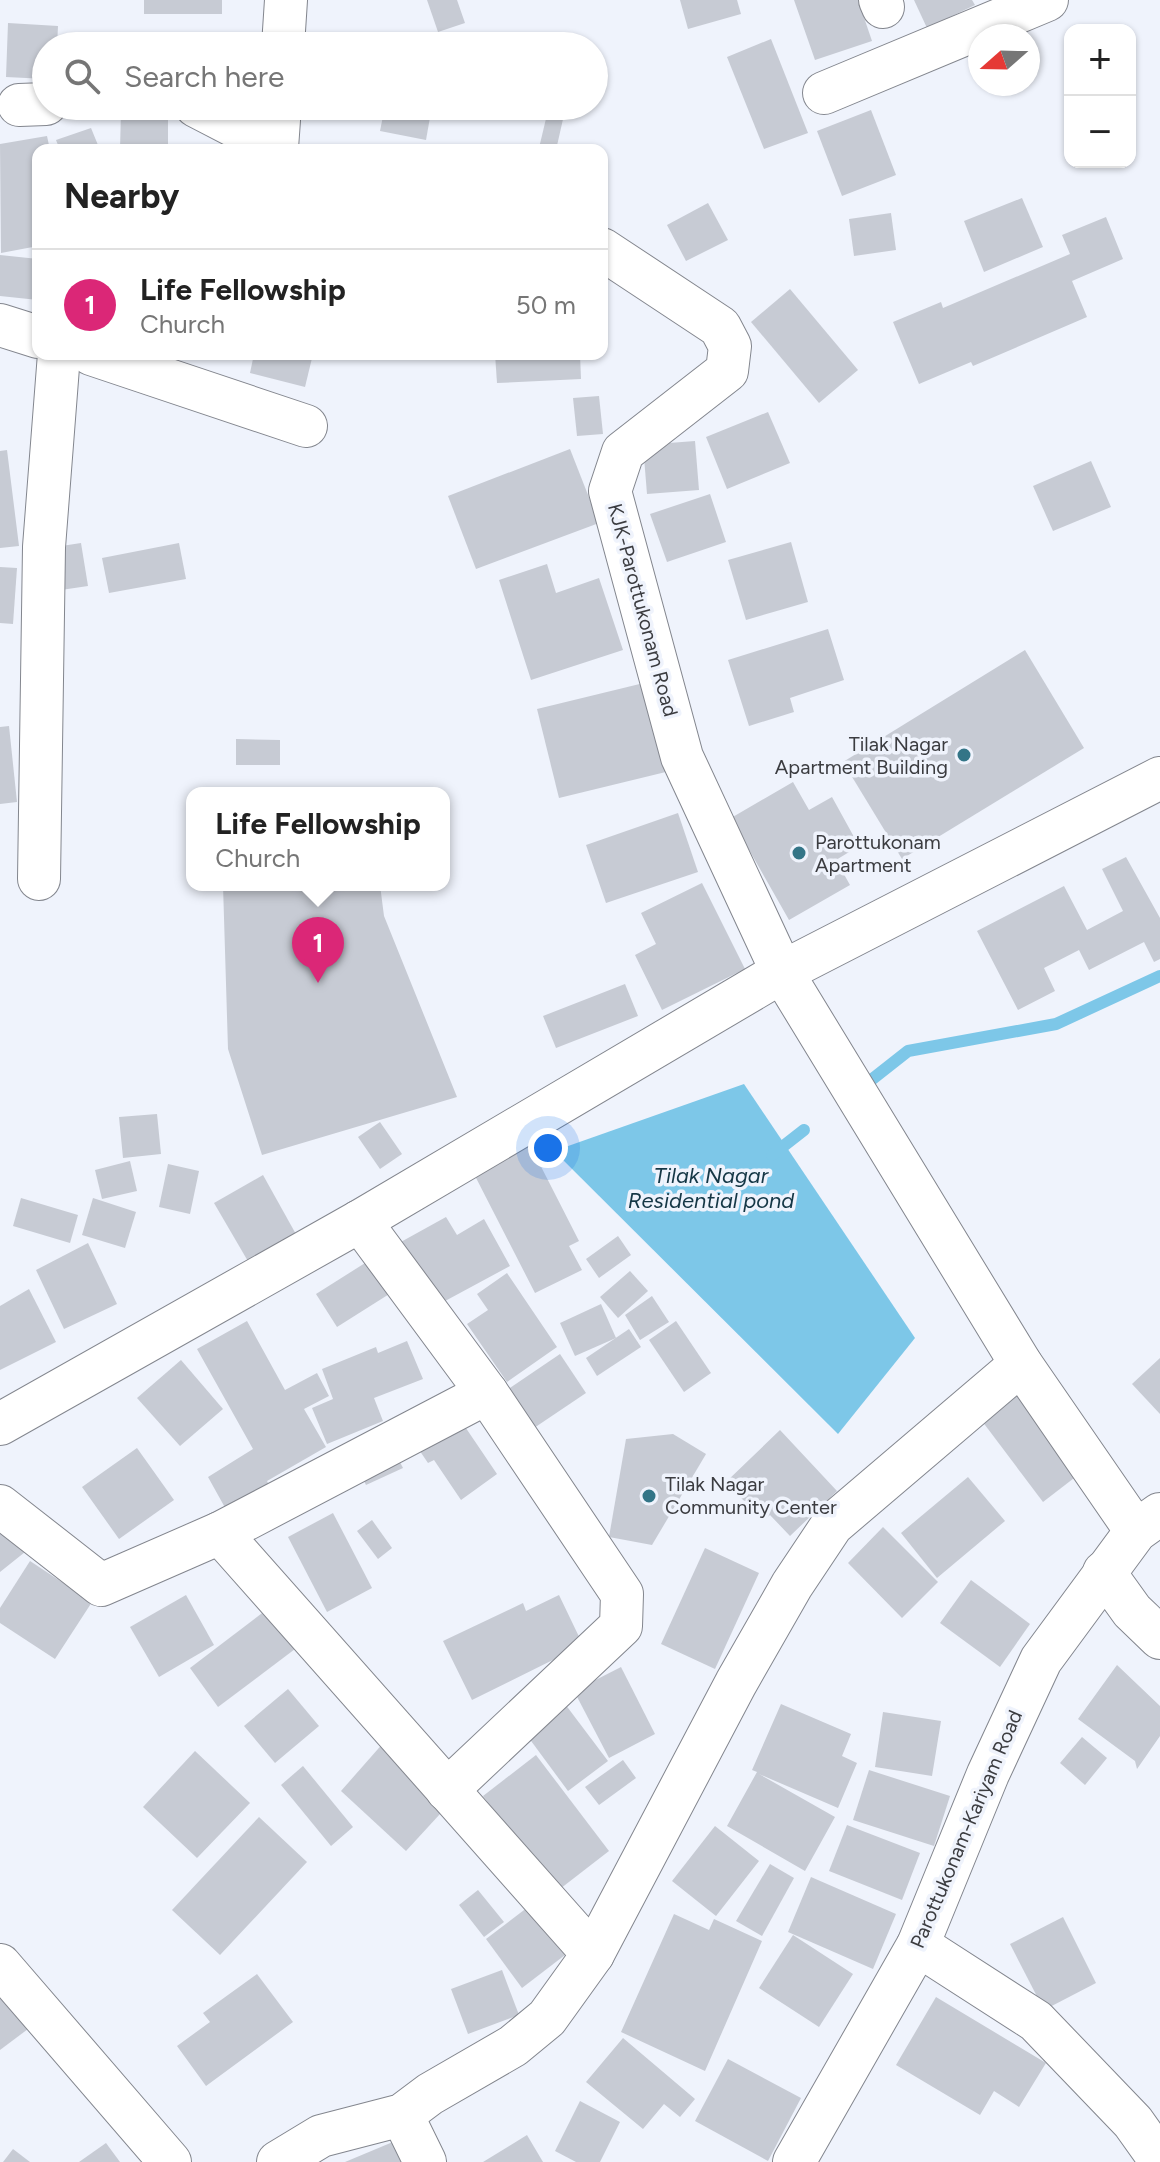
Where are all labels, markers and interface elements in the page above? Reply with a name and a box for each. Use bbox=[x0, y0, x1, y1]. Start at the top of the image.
north arrow bbox=[968, 24, 1040, 96]
map controls bbox=[1064, 24, 1136, 168]
button: + bbox=[1064, 24, 1136, 96]
search box bbox=[32, 32, 608, 120]
icon: search bbox=[60, 54, 104, 98]
text: Search here bbox=[124, 58, 284, 95]
button: − bbox=[1064, 96, 1136, 168]
text: Nearby bbox=[64, 176, 179, 217]
text: Life Fellowship bbox=[140, 271, 346, 308]
text: 1 bbox=[85, 289, 95, 321]
text: 50 m bbox=[516, 289, 576, 321]
text: Church bbox=[140, 308, 225, 340]
street label: KJK-Parottukonam Road bbox=[603, 501, 683, 719]
place label: Tilak Nagar Apartment Building bbox=[775, 732, 948, 779]
marker: Tilak Nagar Apartment Building bbox=[955, 746, 973, 764]
popup bbox=[186, 787, 450, 891]
text: Life Fellowship bbox=[215, 805, 421, 842]
place label: Parottukonam Apartment bbox=[815, 830, 941, 877]
text: Church bbox=[215, 842, 300, 874]
marker: Parottukonam Apartment bbox=[790, 844, 808, 862]
pin: 1 bbox=[292, 917, 344, 983]
your location bbox=[528, 1128, 568, 1168]
water label: Tilak Nagar Residential pond bbox=[628, 1162, 795, 1214]
place label: Tilak Nagar Community Center bbox=[665, 1472, 837, 1519]
marker: Tilak Nagar Community Center bbox=[640, 1487, 658, 1505]
street label: Parottukonam-Kariyam Road bbox=[905, 1706, 1027, 1952]

